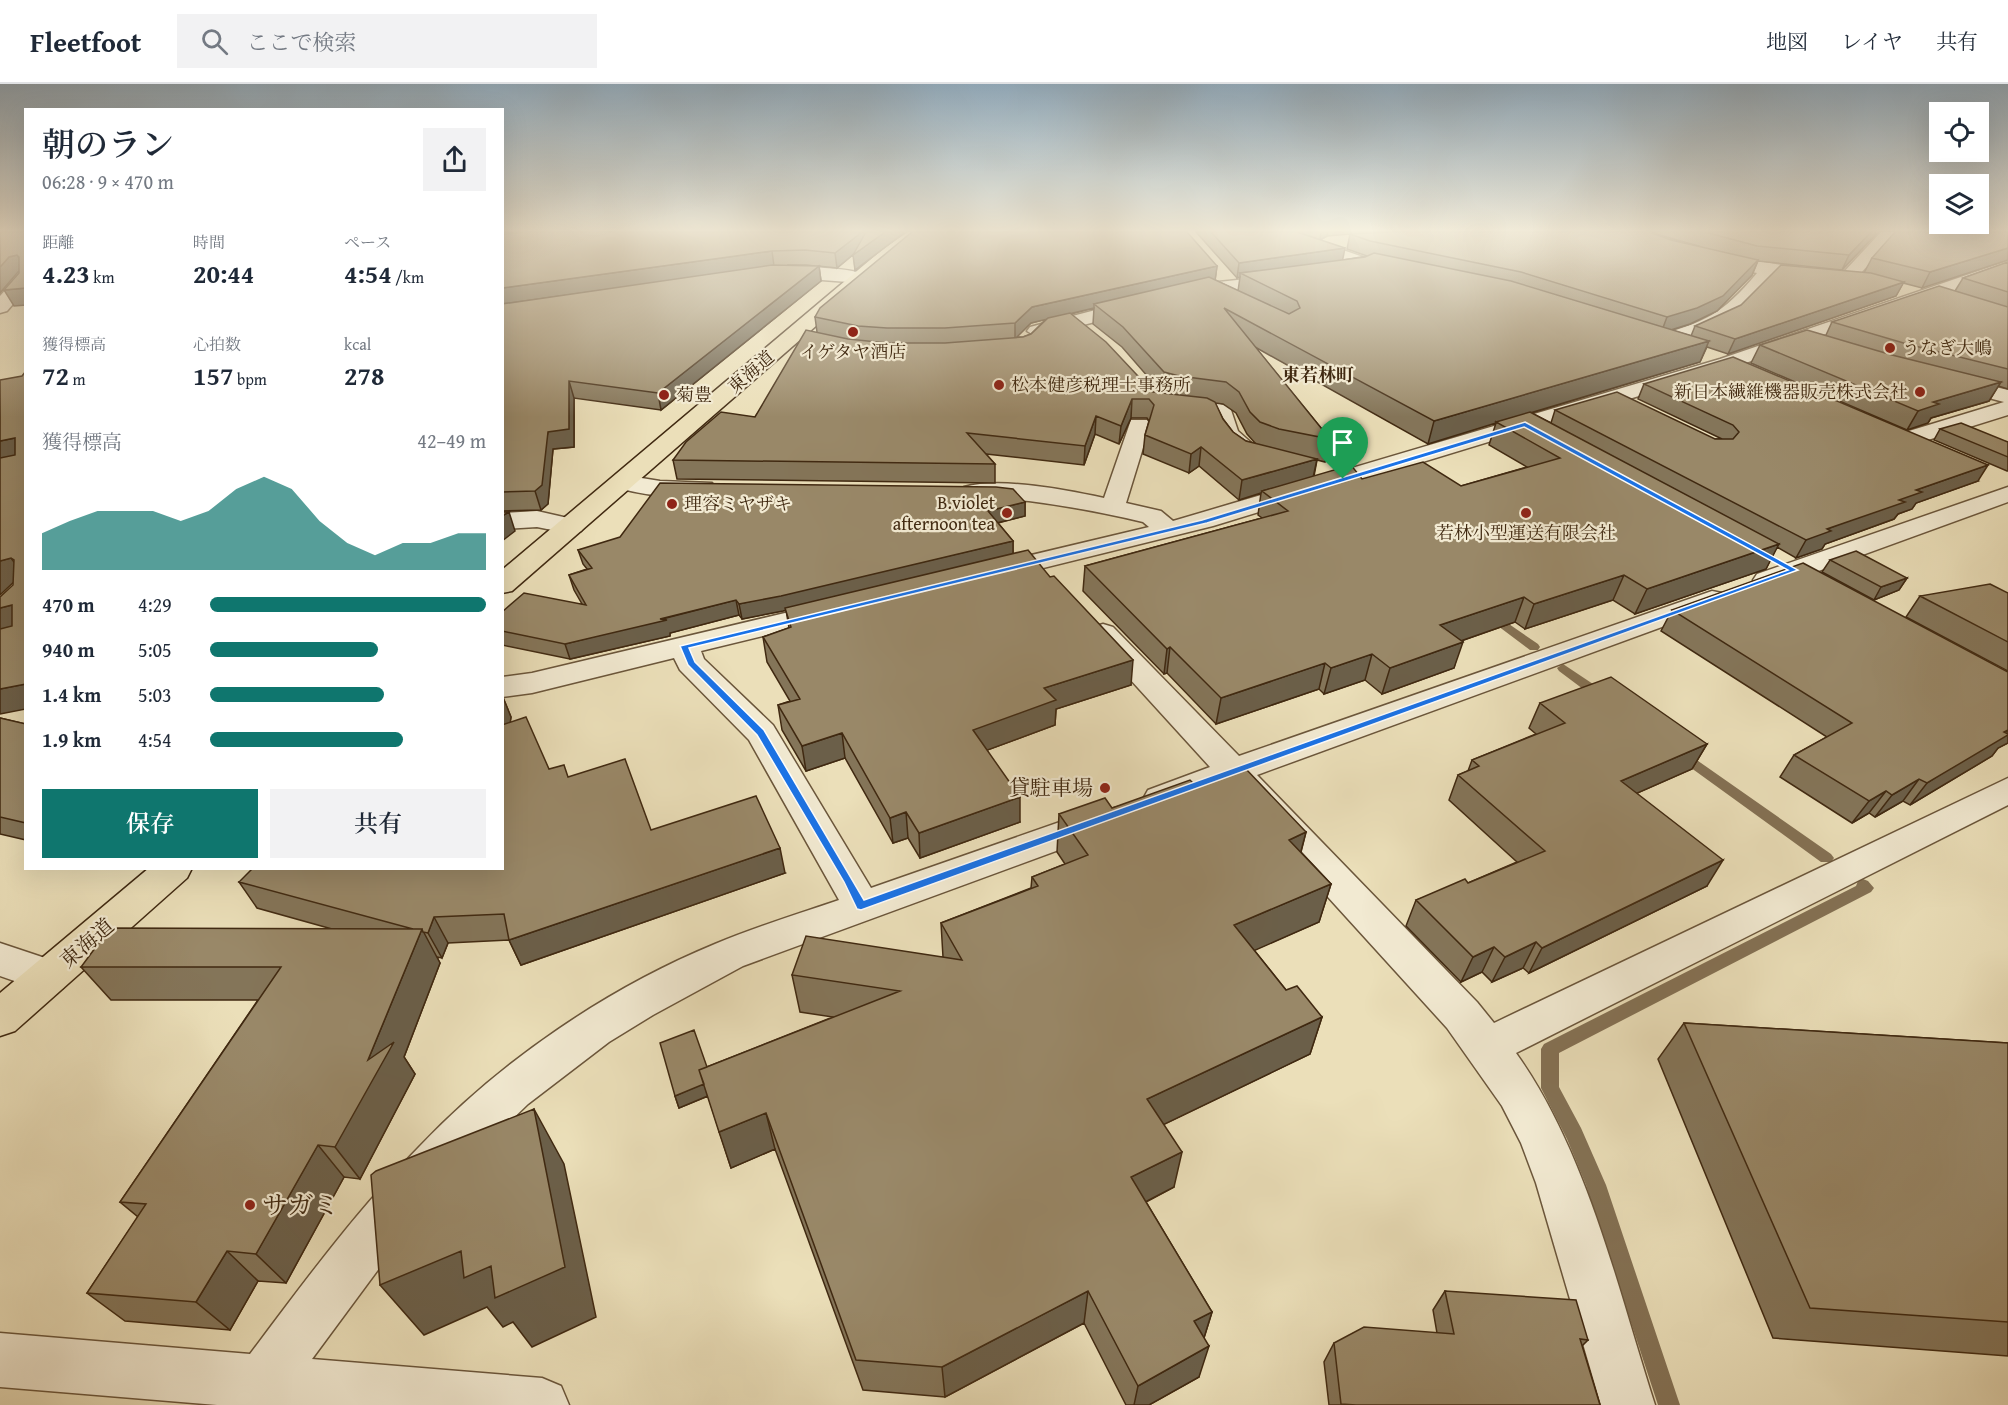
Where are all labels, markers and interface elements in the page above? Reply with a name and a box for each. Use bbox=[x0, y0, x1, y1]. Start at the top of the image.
search box bbox=[177, 14, 597, 68]
text: Fleetfoot bbox=[30, 21, 141, 62]
icon: search bbox=[198, 25, 231, 58]
text: ここで検索 bbox=[246, 26, 356, 58]
text: 地図 bbox=[1766, 26, 1808, 57]
text: レイヤ bbox=[1841, 26, 1903, 57]
text: 共有 bbox=[1936, 26, 1978, 57]
map controls bbox=[1929, 102, 1989, 234]
button: locate bbox=[1929, 102, 1989, 162]
text: 朝のラン bbox=[42, 120, 174, 168]
button: share bbox=[423, 128, 486, 191]
text: 06:28 · 9 × 470 m bbox=[42, 167, 174, 196]
button: layers bbox=[1929, 174, 1989, 234]
text: 距離 bbox=[42, 230, 74, 254]
text: 時間 bbox=[193, 230, 225, 254]
text: ペース bbox=[344, 230, 391, 254]
text: 4.23 bbox=[42, 254, 90, 293]
text: 20:44 bbox=[193, 254, 254, 293]
text: 4:54 bbox=[344, 254, 392, 293]
text: km bbox=[90, 265, 114, 289]
text: /km bbox=[392, 265, 424, 289]
marker: イゲタヤ酒店 bbox=[846, 325, 860, 339]
text: 獲得標高 bbox=[42, 332, 106, 356]
text: 心拍数 bbox=[193, 332, 241, 356]
text: kcal bbox=[344, 332, 371, 356]
place label: うなぎ大嶋 bbox=[1902, 334, 1992, 361]
place label: イゲタヤ酒店 bbox=[800, 338, 906, 365]
marker: うなぎ大嶋 bbox=[1883, 341, 1897, 355]
street label: 東海道 bbox=[721, 344, 780, 400]
text: 72 bbox=[42, 356, 69, 395]
text: 157 bbox=[193, 356, 233, 395]
text: 278 bbox=[344, 356, 384, 395]
district label: 東若林町 bbox=[1282, 361, 1354, 388]
text: m bbox=[69, 367, 86, 391]
text: bpm bbox=[233, 367, 267, 391]
place label: 松本健彦税理士事務所 bbox=[1011, 371, 1191, 398]
marker: 松本健彦税理士事務所 bbox=[992, 378, 1006, 392]
place label: 新日本繊維機器販売株式会社 bbox=[1674, 378, 1908, 405]
place label: 菊豊 bbox=[676, 381, 712, 408]
marker: 新日本繊維機器販売株式会社 bbox=[1913, 385, 1927, 399]
marker: 菊豊 bbox=[657, 388, 671, 402]
pin bbox=[1317, 417, 1368, 479]
text: 42–49 m bbox=[417, 426, 486, 455]
icon: arrive bbox=[1326, 426, 1359, 459]
text: 獲得標高 bbox=[42, 427, 122, 456]
place label: B.violet afternoon tea bbox=[893, 489, 996, 537]
place label: 理容ミヤザキ bbox=[684, 490, 792, 517]
marker: 理容ミヤザキ bbox=[665, 497, 679, 511]
marker: B.violet afternoon tea bbox=[1000, 506, 1014, 520]
marker: 若林小型運送有限会社 bbox=[1519, 506, 1533, 520]
place label: 若林小型運送有限会社 bbox=[1436, 519, 1616, 546]
text: 470 m bbox=[42, 590, 95, 619]
text: 4:29 bbox=[138, 590, 172, 619]
text: 940 m bbox=[42, 635, 95, 664]
text: 5:05 bbox=[138, 635, 172, 664]
text: 1.4 km bbox=[42, 680, 101, 709]
text: 5:03 bbox=[138, 680, 172, 709]
text: 1.9 km bbox=[42, 725, 101, 754]
text: 4:54 bbox=[138, 725, 172, 754]
place label: 貸駐車場 bbox=[1009, 772, 1093, 803]
marker: 貸駐車場 bbox=[1098, 781, 1112, 795]
button: 保存 bbox=[42, 789, 258, 858]
button: 共有 bbox=[270, 789, 486, 858]
street label: 東海道 bbox=[53, 910, 121, 975]
place label: サガミ bbox=[262, 1185, 339, 1224]
marker: サガミ bbox=[243, 1198, 257, 1212]

